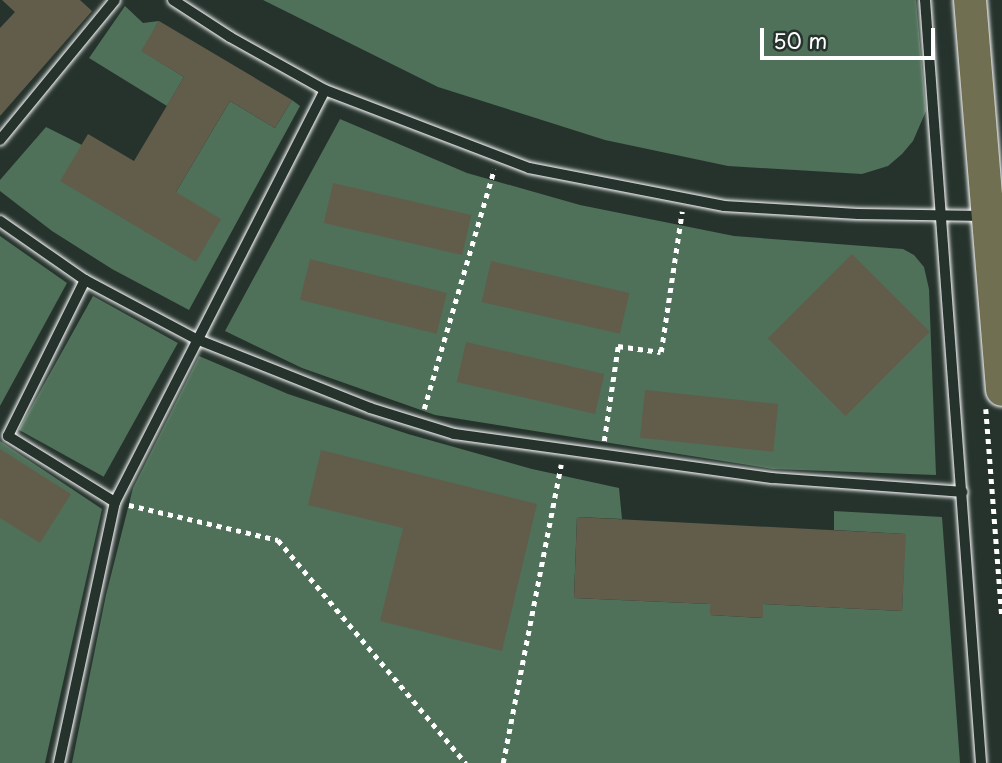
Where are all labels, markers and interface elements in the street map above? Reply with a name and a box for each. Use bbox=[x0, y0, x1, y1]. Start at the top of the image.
scale bar bbox=[764, 14, 939, 58]
text: 50 m bbox=[773, 24, 827, 56]

